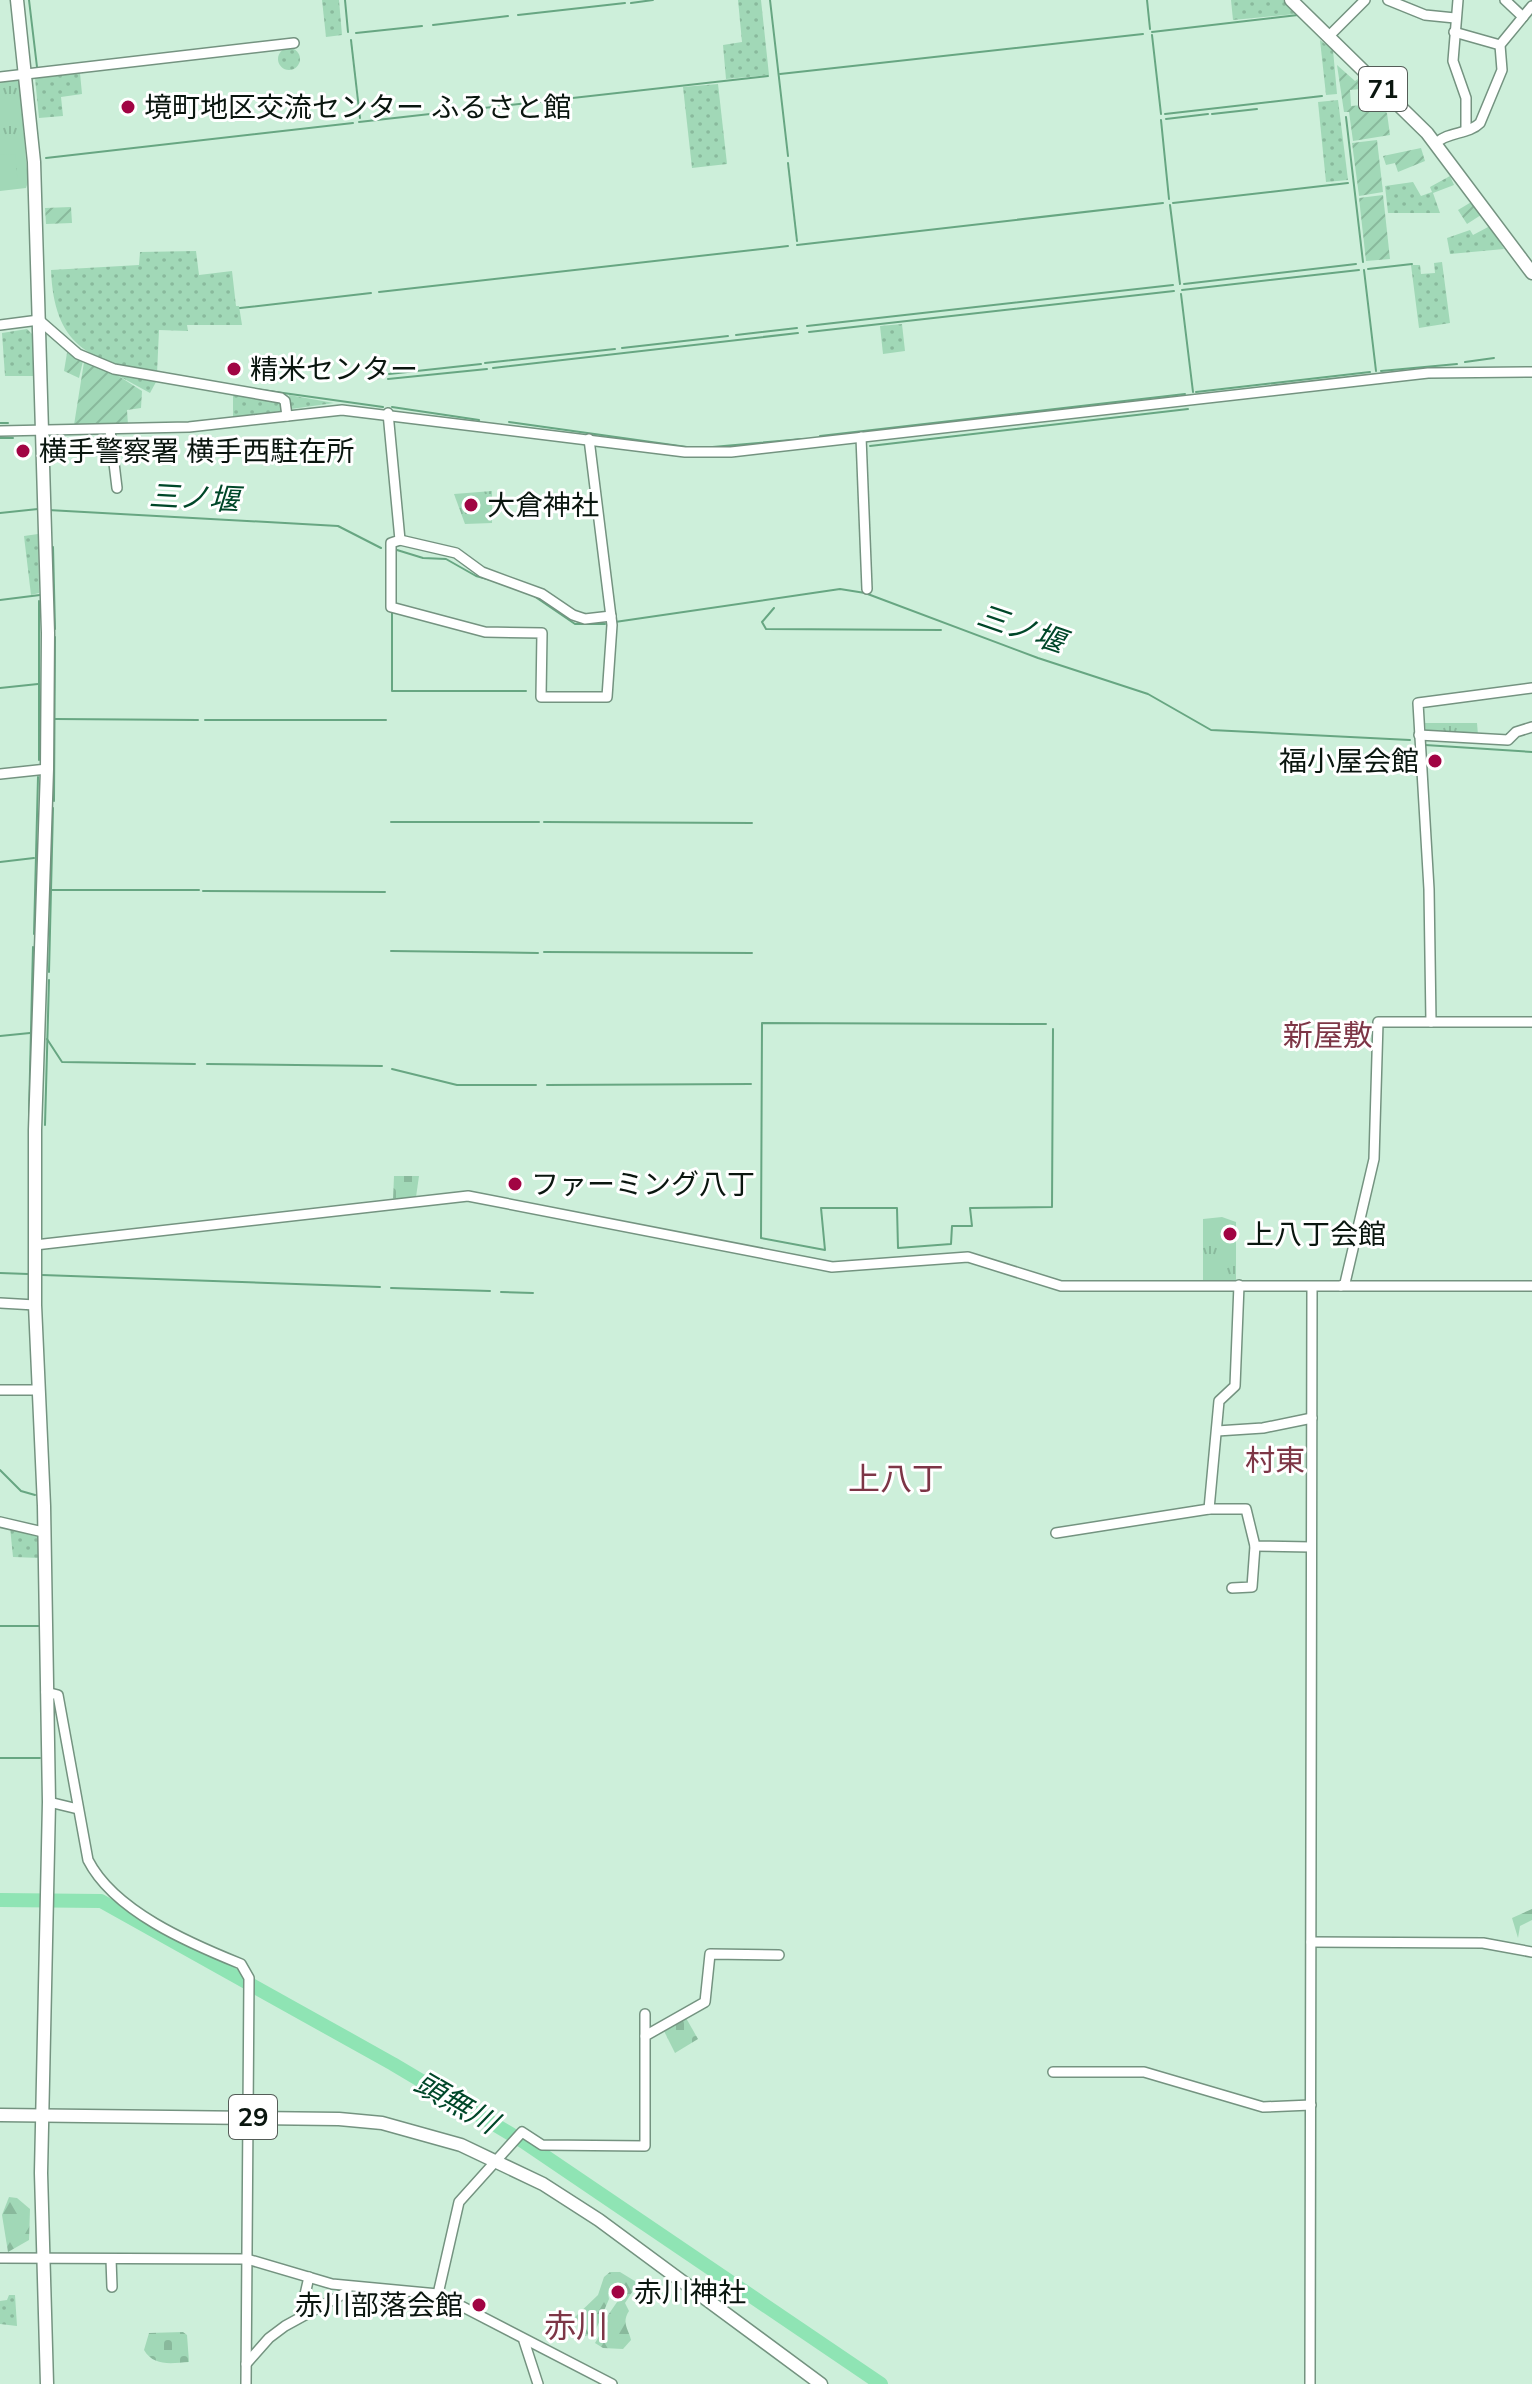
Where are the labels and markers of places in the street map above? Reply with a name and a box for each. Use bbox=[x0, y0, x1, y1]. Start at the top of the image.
place label: 境町地区交流センター ふるさと館 bbox=[144, 89, 571, 127]
marker: 境町地区交流センター ふるさと館 bbox=[119, 98, 137, 116]
place label: 精米センター bbox=[250, 351, 418, 389]
marker: 精米センター bbox=[225, 360, 243, 378]
place label: 横手警察署 横手西駐在所 bbox=[39, 433, 354, 471]
marker: 横手警察署 横手西駐在所 bbox=[14, 442, 32, 460]
place label: 大倉神社 bbox=[487, 487, 599, 525]
marker: 大倉神社 bbox=[462, 496, 480, 514]
place label: 福小屋会館 bbox=[1279, 743, 1419, 781]
marker: 福小屋会館 bbox=[1426, 752, 1444, 770]
place label: ファーミング八丁 bbox=[531, 1166, 755, 1204]
marker: ファーミング八丁 bbox=[506, 1175, 524, 1193]
place label: 上八丁会館 bbox=[1246, 1216, 1386, 1254]
marker: 上八丁会館 bbox=[1221, 1225, 1239, 1243]
place label: 赤川神社 bbox=[634, 2274, 746, 2312]
marker: 赤川神社 bbox=[609, 2283, 627, 2301]
place label: 赤川部落会館 bbox=[295, 2287, 463, 2325]
marker: 赤川部落会館 bbox=[470, 2296, 488, 2314]

